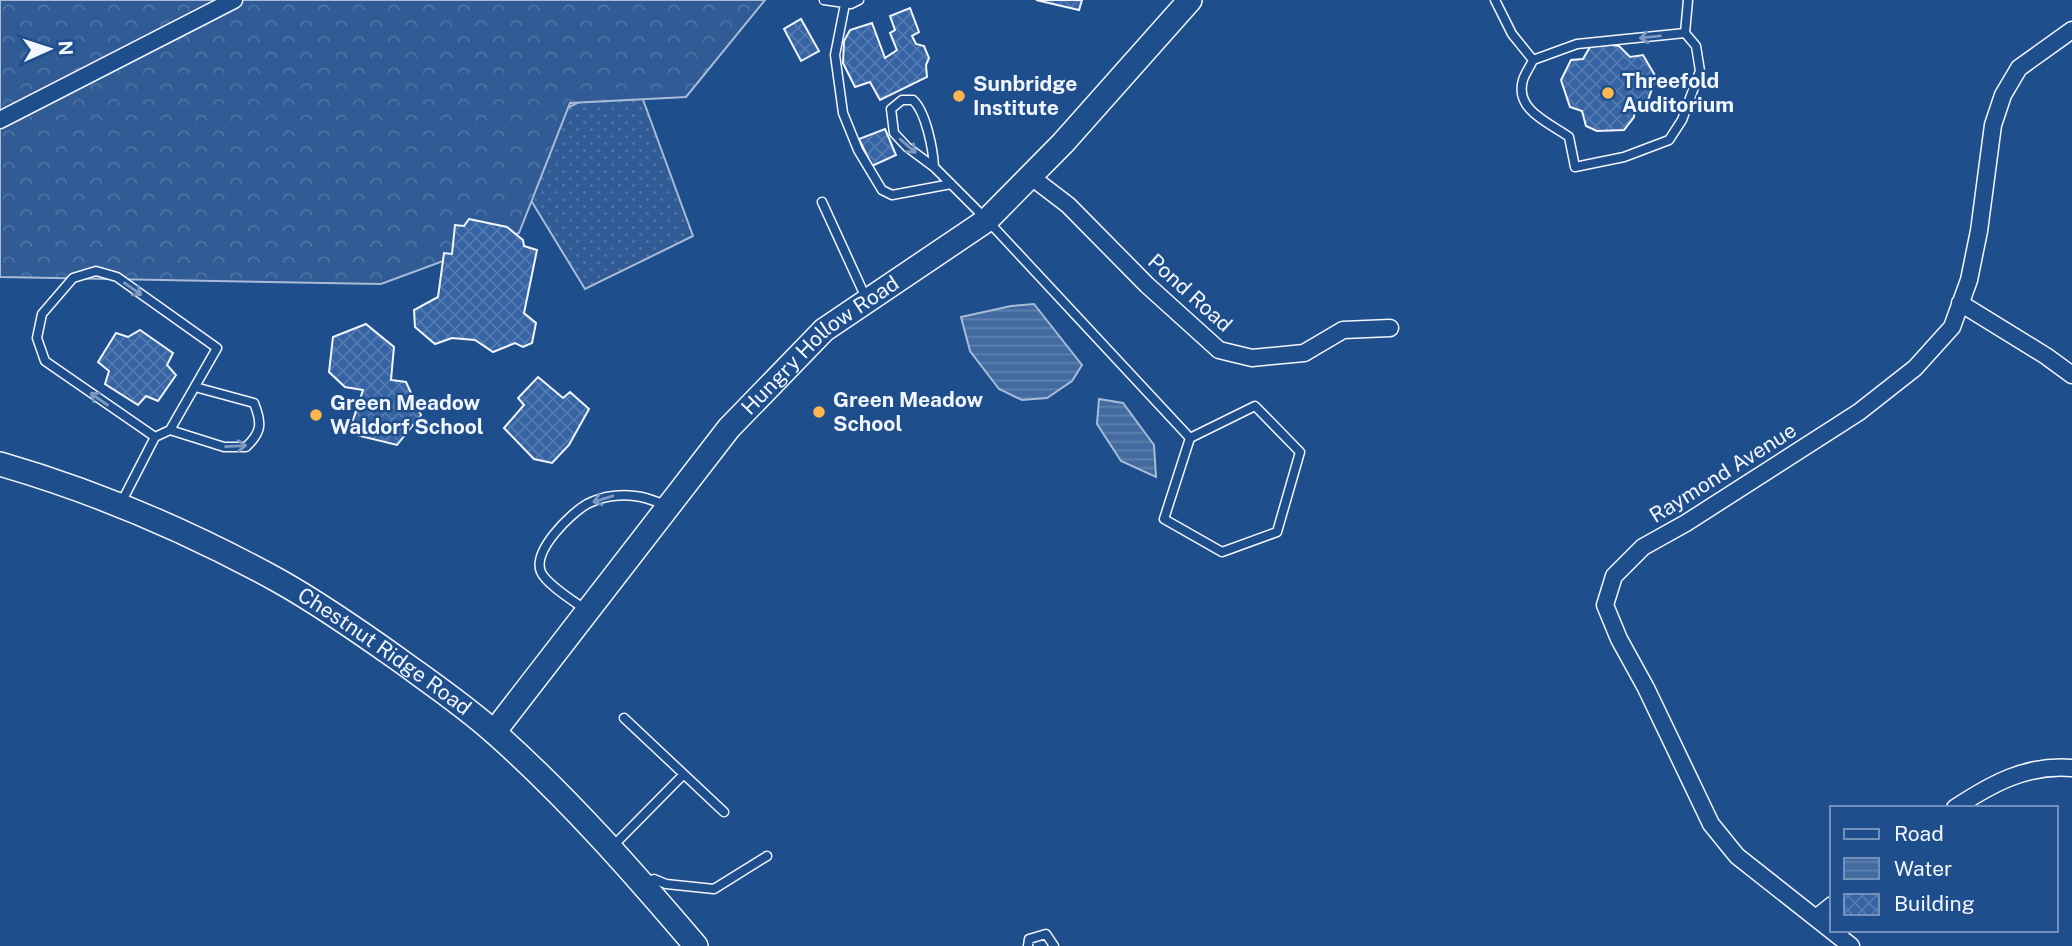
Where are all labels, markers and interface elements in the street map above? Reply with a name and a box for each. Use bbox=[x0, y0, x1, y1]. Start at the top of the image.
north arrow bbox=[14, 14, 84, 84]
one-way arrow bbox=[1640, 31, 1662, 44]
text: N bbox=[55, 40, 77, 56]
place label: Threefold Auditorium bbox=[1622, 68, 1734, 117]
place label: Sunbridge Institute bbox=[973, 71, 1077, 120]
marker: Threefold Auditorium bbox=[1600, 85, 1616, 101]
marker: Sunbridge Institute bbox=[951, 88, 967, 104]
one-way arrow bbox=[898, 138, 916, 154]
street label: Pond Road bbox=[1143, 248, 1238, 337]
street label: Hungry Hollow Road bbox=[736, 270, 904, 420]
one-way arrow bbox=[123, 282, 142, 296]
place label: Green Meadow School bbox=[833, 387, 983, 436]
place label: Green Meadow Waldorf School bbox=[330, 390, 484, 439]
one-way arrow bbox=[90, 392, 109, 406]
marker: Green Meadow School bbox=[811, 404, 827, 420]
marker: Green Meadow Waldorf School bbox=[308, 407, 324, 423]
street label: Raymond Avenue bbox=[1645, 417, 1801, 528]
one-way arrow bbox=[224, 440, 247, 453]
one-way arrow bbox=[592, 494, 614, 506]
street label: Chestnut Ridge Road bbox=[293, 582, 476, 720]
legend bbox=[1830, 806, 2058, 932]
text: Road bbox=[1894, 821, 1944, 846]
text: Water bbox=[1894, 856, 1952, 881]
text: Building bbox=[1894, 891, 1975, 916]

